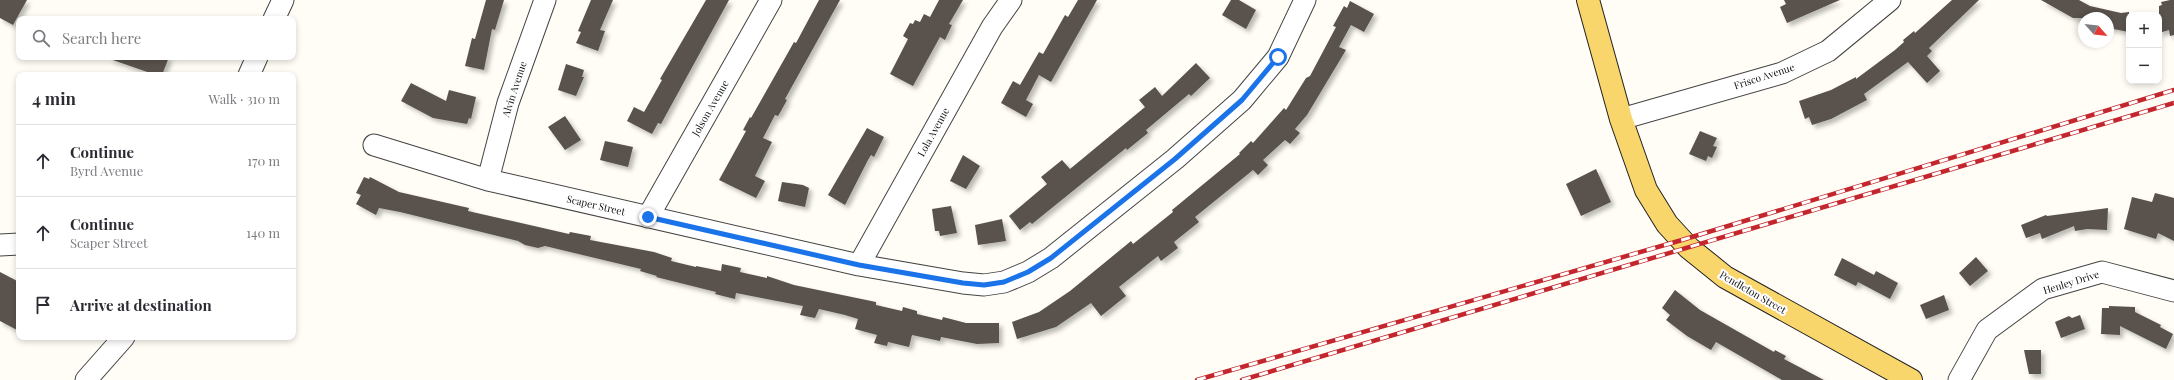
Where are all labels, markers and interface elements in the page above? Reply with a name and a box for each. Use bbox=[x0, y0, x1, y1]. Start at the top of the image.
north arrow bbox=[2078, 12, 2114, 48]
map controls bbox=[2126, 12, 2162, 84]
button: + bbox=[2126, 12, 2162, 48]
search box bbox=[16, 16, 296, 60]
icon: search bbox=[30, 27, 52, 49]
text: Search here bbox=[62, 28, 141, 48]
route start bbox=[1269, 48, 1287, 66]
button: − bbox=[2126, 48, 2162, 84]
street label: Alvin Avenue bbox=[498, 59, 530, 120]
street label: Frisco Avenue bbox=[1732, 60, 1796, 92]
street label: Jolson Avenue bbox=[688, 77, 732, 139]
text: 4 min bbox=[32, 87, 76, 109]
text: Walk · 310 m bbox=[209, 90, 280, 107]
street label: Lola Avenue bbox=[914, 105, 952, 159]
text: Continue bbox=[70, 142, 134, 162]
icon: ahead bbox=[32, 150, 54, 172]
text: 170 m bbox=[247, 152, 280, 169]
text: Byrd Avenue bbox=[70, 162, 143, 179]
street label: Scaper Street bbox=[565, 191, 627, 219]
route end bbox=[639, 208, 657, 226]
text: Continue bbox=[70, 214, 134, 234]
icon: ahead bbox=[32, 222, 54, 244]
text: 140 m bbox=[246, 224, 280, 241]
text: Scaper Street bbox=[70, 234, 148, 251]
street label: Pendleton Street bbox=[1717, 267, 1789, 317]
street label: Henley Drive bbox=[2041, 267, 2101, 297]
icon: arrive bbox=[32, 294, 54, 316]
text: Arrive at destination bbox=[70, 295, 212, 315]

